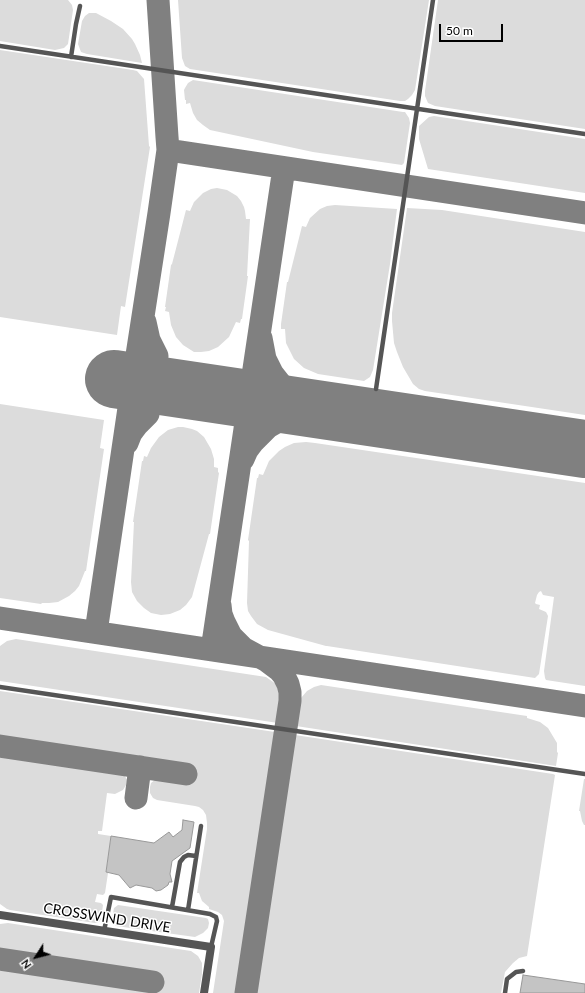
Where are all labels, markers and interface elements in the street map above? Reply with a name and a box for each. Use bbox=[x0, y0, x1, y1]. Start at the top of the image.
scale bar bbox=[441, 16, 505, 42]
text: 50 m bbox=[446, 23, 473, 38]
street label: CROSSWIND DRIVE bbox=[42, 900, 172, 936]
north arrow bbox=[16, 937, 56, 977]
text: N bbox=[18, 957, 34, 972]

